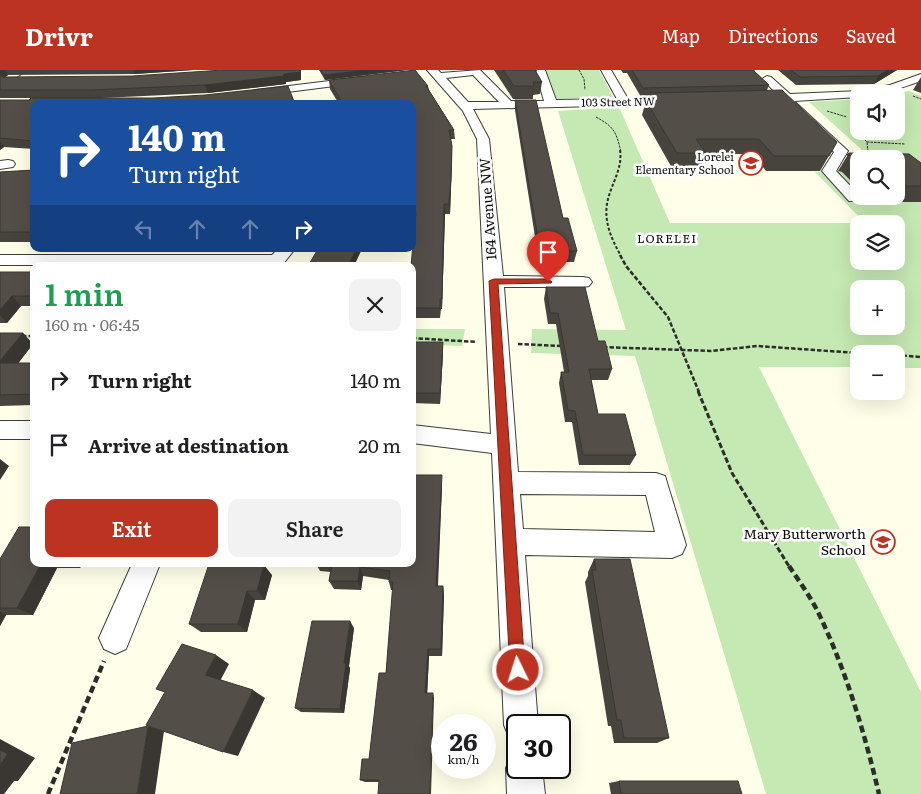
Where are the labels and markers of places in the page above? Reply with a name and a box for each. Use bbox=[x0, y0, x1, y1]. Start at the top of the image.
place label: Lorelei Elementary School bbox=[635, 148, 734, 177]
school or university icon: Lorelei Elementary School bbox=[738, 150, 764, 176]
pin bbox=[527, 231, 569, 282]
place label: Mary Butterworth School bbox=[743, 523, 866, 559]
school or university icon: Mary Butterworth School bbox=[870, 529, 896, 555]

